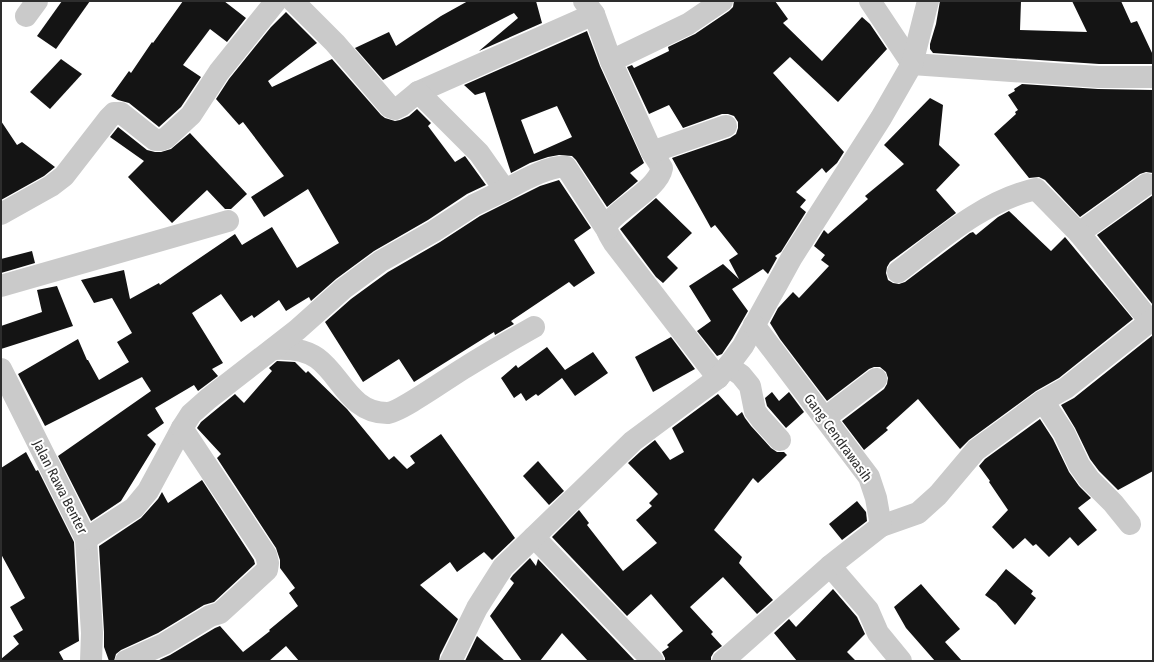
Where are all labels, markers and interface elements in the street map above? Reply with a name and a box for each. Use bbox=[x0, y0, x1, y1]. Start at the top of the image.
street label: Gang Cendrawasih bbox=[800, 391, 876, 485]
street label: Jalan Rawa Benter bbox=[29, 437, 91, 537]

